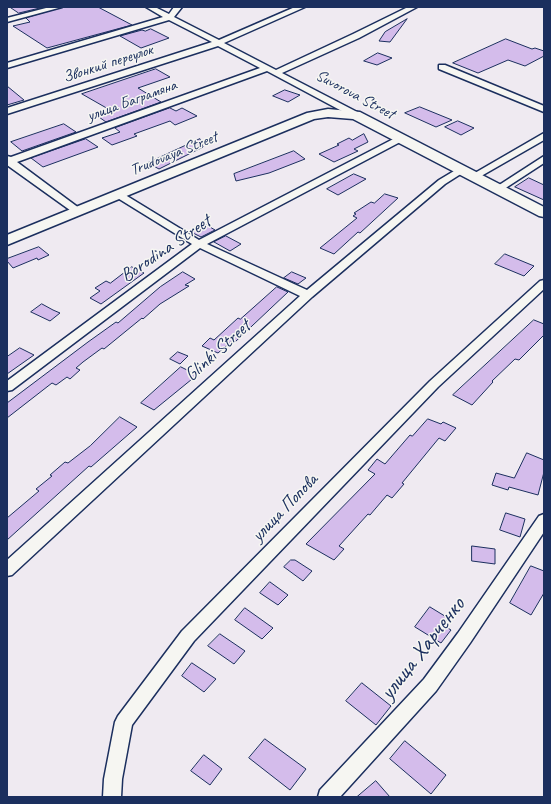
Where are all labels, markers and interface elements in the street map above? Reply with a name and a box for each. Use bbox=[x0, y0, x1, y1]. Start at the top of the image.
street label: Звонкий переулок bbox=[61, 41, 155, 87]
street label: Suvorova Street bbox=[312, 66, 398, 124]
street label: улица Баграмяна bbox=[85, 76, 179, 126]
street label: Trudovaya Street bbox=[128, 128, 220, 180]
street label: Borodina Street bbox=[117, 210, 215, 288]
street label: Glinki Street bbox=[180, 315, 256, 387]
street label: улица Попова bbox=[247, 469, 323, 547]
street label: улица Харченко bbox=[374, 592, 472, 706]

